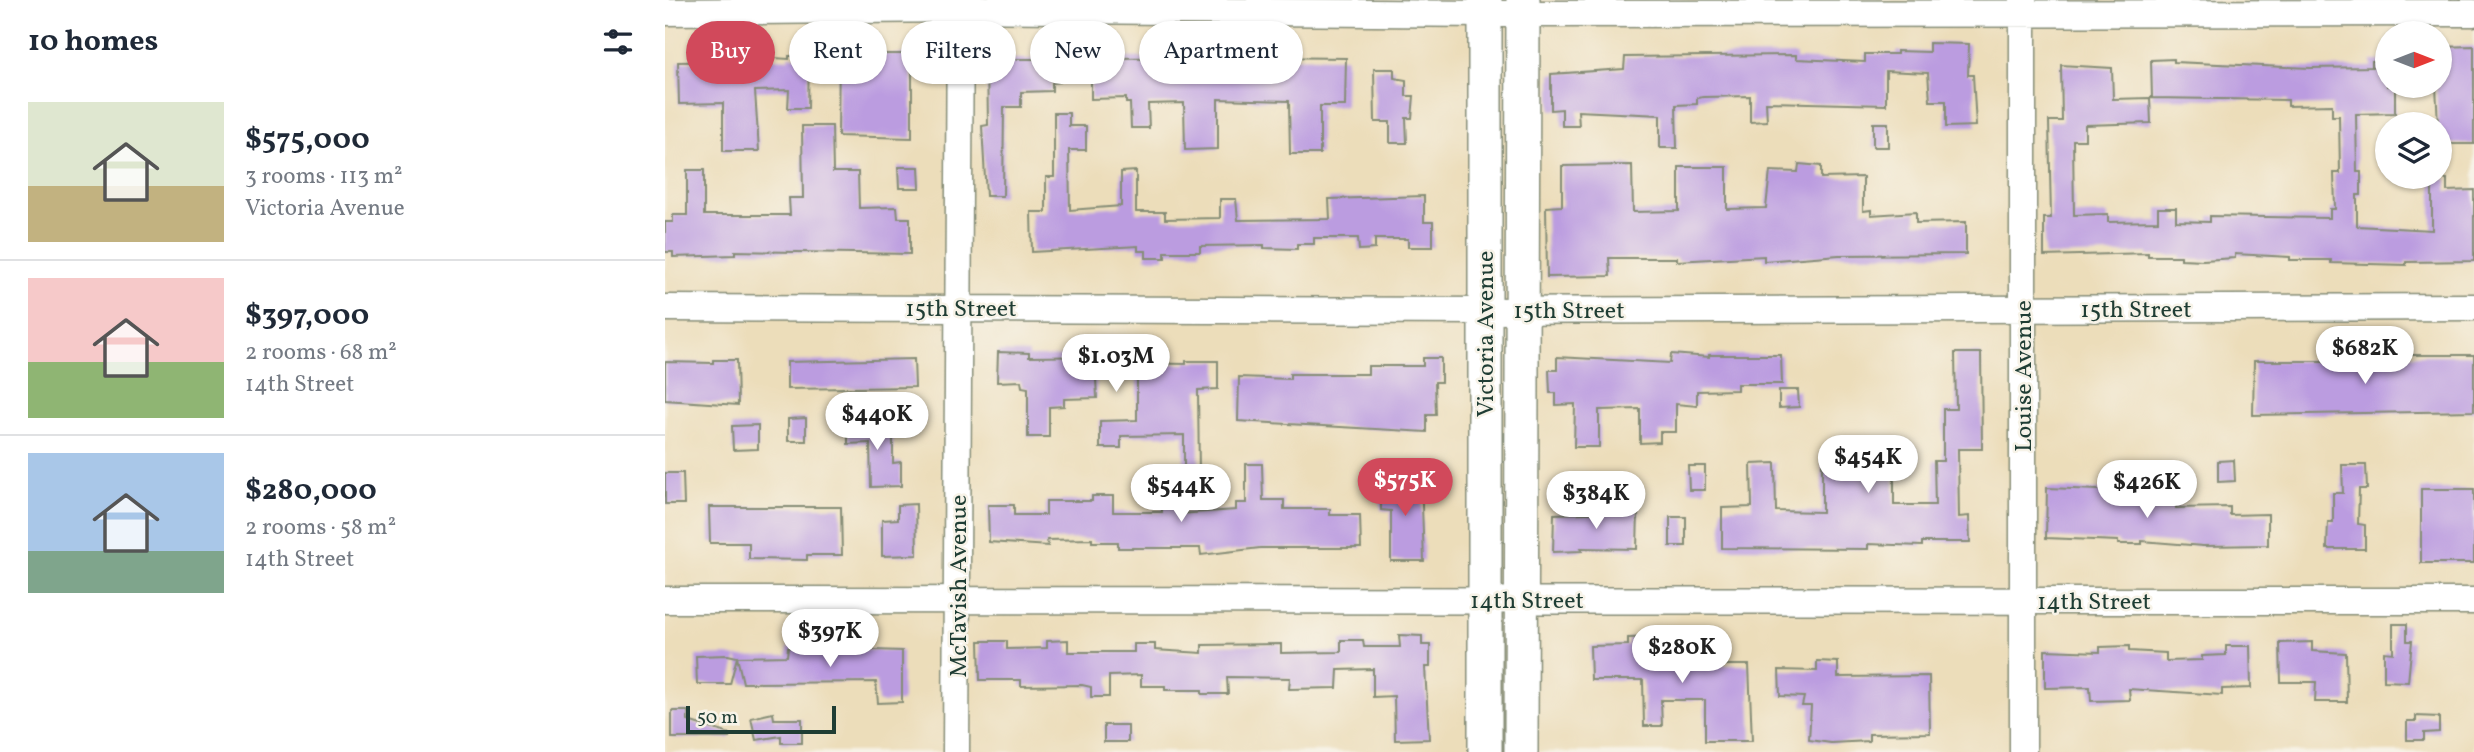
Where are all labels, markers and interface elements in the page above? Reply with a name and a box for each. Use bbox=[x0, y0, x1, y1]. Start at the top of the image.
text: 10 homes bbox=[28, 21, 158, 63]
chip: Buy bbox=[686, 21, 775, 84]
chip: Rent bbox=[789, 21, 887, 84]
chip: Filters bbox=[901, 21, 1016, 84]
chip: New bbox=[1030, 21, 1125, 84]
chip: Apartment bbox=[1139, 21, 1303, 84]
north arrow bbox=[2375, 21, 2452, 98]
map controls bbox=[2375, 21, 2452, 189]
icon: filters bbox=[599, 23, 637, 61]
button: layers bbox=[2375, 112, 2452, 189]
text: $575,000 bbox=[245, 119, 370, 161]
icon: home bbox=[84, 130, 168, 214]
text: 3 rooms · 113 m² bbox=[245, 161, 403, 193]
text: Victoria Avenue bbox=[245, 193, 405, 225]
street label: Victoria Avenue bbox=[1470, 251, 1504, 417]
street label: 15th Street bbox=[905, 293, 1017, 327]
street label: 15th Street bbox=[2080, 294, 2192, 328]
text: $397,000 bbox=[245, 295, 369, 337]
street label: 15th Street bbox=[1513, 295, 1625, 329]
street label: Louise Avenue bbox=[2008, 300, 2042, 452]
icon: home bbox=[84, 306, 168, 390]
pin: $682K bbox=[2316, 326, 2414, 386]
text: $682K bbox=[2332, 333, 2398, 365]
pin: $1.03M bbox=[1059, 334, 1173, 394]
text: 2 rooms · 68 m² bbox=[245, 337, 397, 369]
text: $1.03M bbox=[1078, 341, 1154, 373]
text: 14th Street bbox=[245, 369, 354, 401]
pin: $440K bbox=[828, 392, 926, 452]
text: $440K bbox=[841, 399, 913, 431]
pin: $454K bbox=[1819, 435, 1917, 495]
text: $454K bbox=[1834, 442, 1902, 474]
pin: $575K bbox=[1356, 458, 1454, 518]
pin: $426K bbox=[2098, 461, 2196, 520]
pin: $544K bbox=[1132, 464, 1230, 524]
text: $575K bbox=[1374, 465, 1436, 497]
text: $426K bbox=[2113, 467, 2181, 499]
text: $280,000 bbox=[245, 470, 377, 512]
text: $544K bbox=[1147, 471, 1215, 503]
pin: $384K bbox=[1547, 472, 1645, 531]
text: $384K bbox=[1562, 478, 1630, 510]
icon: home bbox=[84, 481, 168, 565]
street label: McTavish Avenue bbox=[943, 495, 977, 678]
text: 2 rooms · 58 m² bbox=[245, 512, 396, 544]
text: 14th Street bbox=[245, 544, 354, 576]
street label: 14th Street bbox=[1470, 585, 1584, 619]
street label: 14th Street bbox=[2037, 586, 2151, 620]
pin: $397K bbox=[781, 610, 879, 669]
text: $397K bbox=[798, 616, 862, 648]
pin: $280K bbox=[1633, 626, 1731, 685]
text: $280K bbox=[1648, 632, 1716, 664]
scale bar bbox=[686, 703, 837, 735]
text: 50 m bbox=[697, 705, 738, 731]

